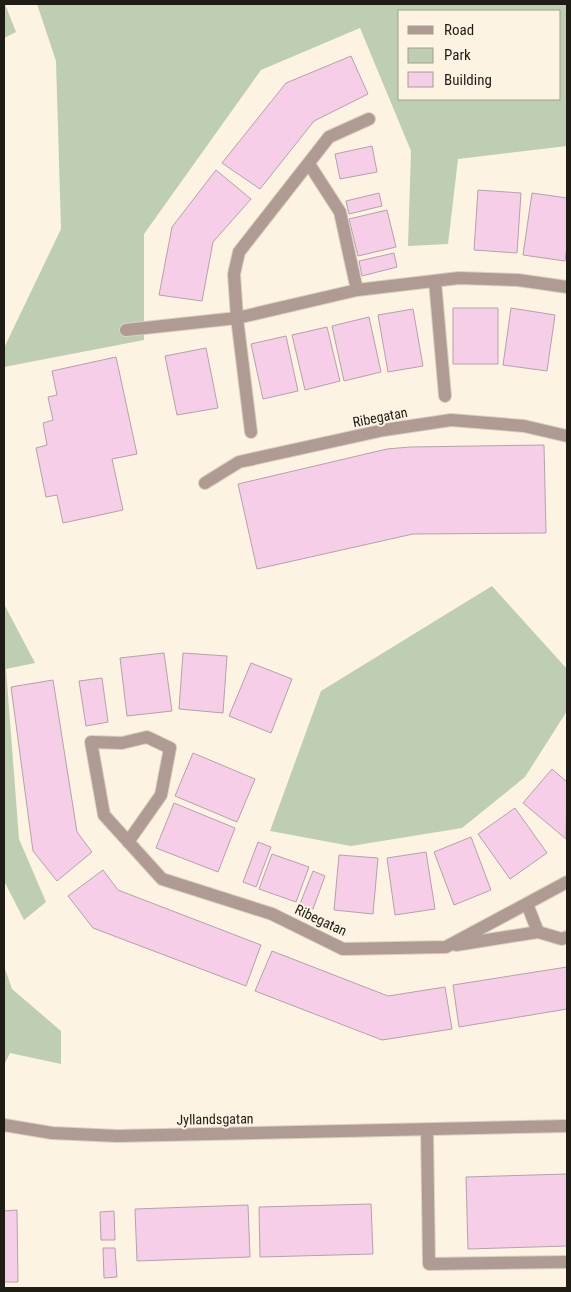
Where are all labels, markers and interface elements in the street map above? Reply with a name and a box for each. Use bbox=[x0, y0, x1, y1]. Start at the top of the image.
legend bbox=[398, 10, 561, 100]
text: Road bbox=[444, 21, 474, 39]
text: Park bbox=[444, 46, 471, 64]
text: Building bbox=[444, 71, 492, 89]
street label: Ribegatan bbox=[351, 404, 409, 430]
street label: Ribegatan bbox=[293, 901, 349, 939]
street label: Jyllandsgatan bbox=[176, 1110, 254, 1128]

